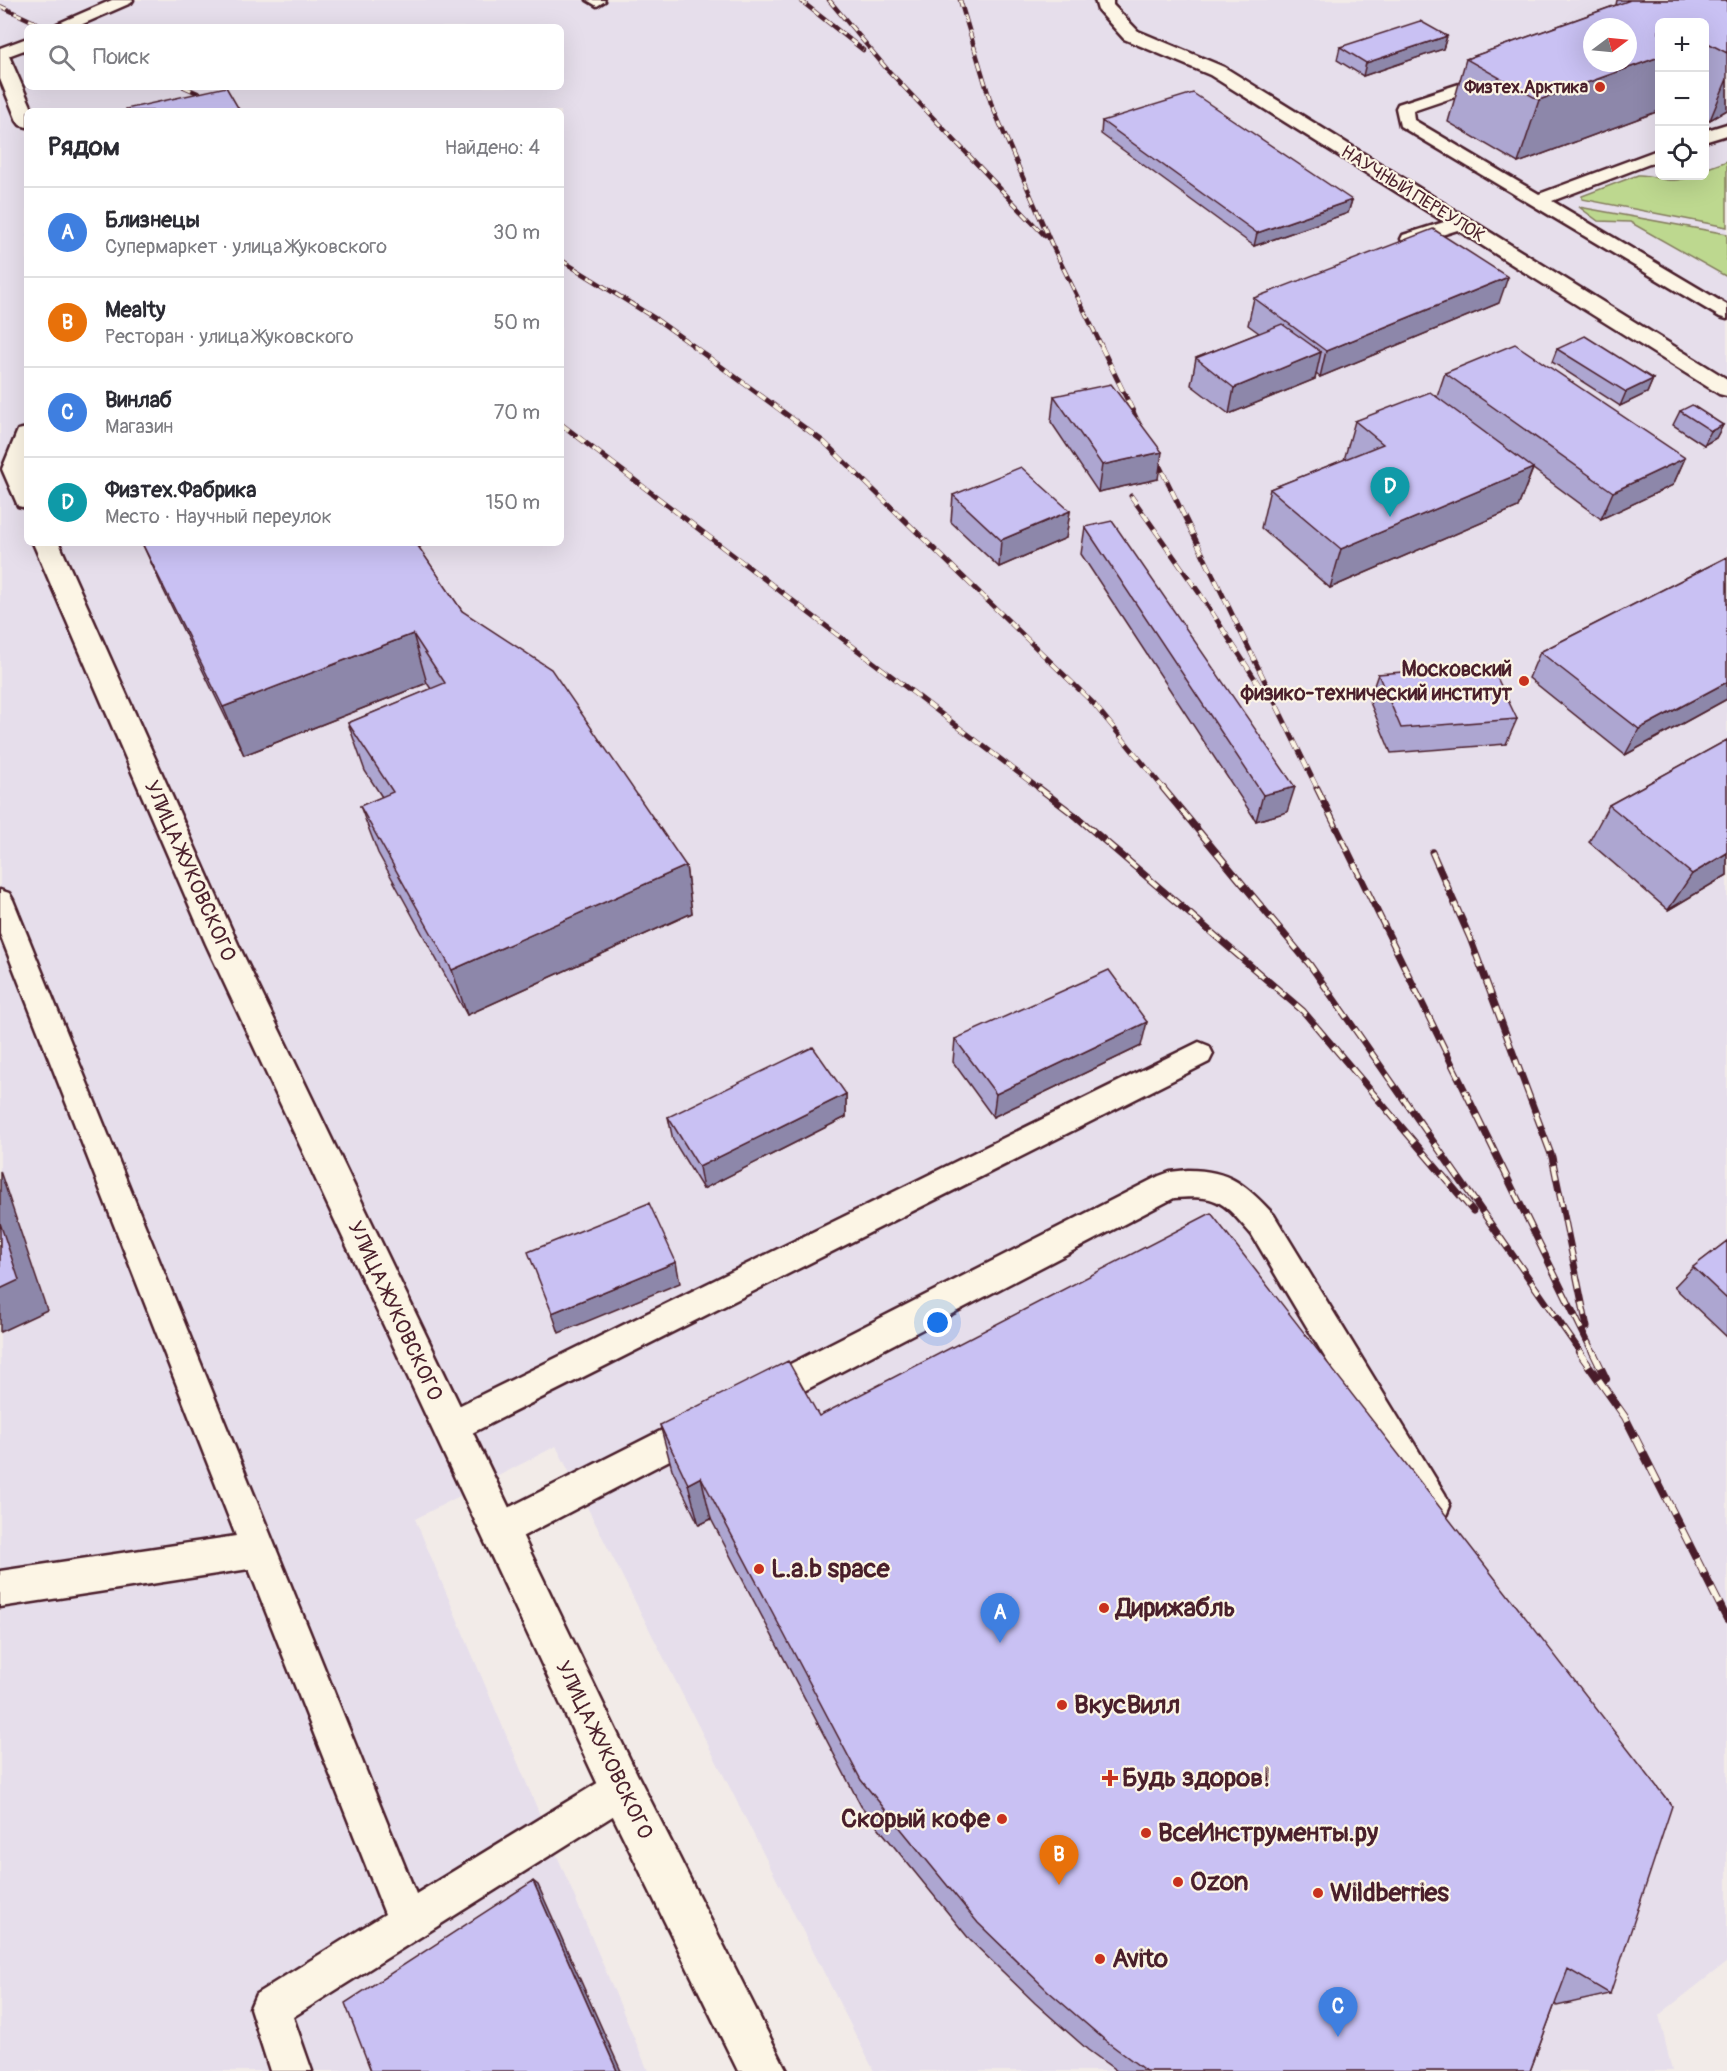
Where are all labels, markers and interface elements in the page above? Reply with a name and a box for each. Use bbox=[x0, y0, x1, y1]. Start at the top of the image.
north arrow bbox=[1583, 18, 1637, 72]
map controls bbox=[1655, 18, 1709, 180]
button: + bbox=[1655, 18, 1709, 72]
search box bbox=[24, 24, 564, 90]
icon: search bbox=[45, 41, 78, 74]
text: Поиск bbox=[93, 43, 150, 71]
button: − bbox=[1655, 72, 1709, 126]
place label: Физтех.Арктика bbox=[1463, 76, 1589, 99]
marker: Физтех.Арктика bbox=[1593, 80, 1607, 94]
button: locate bbox=[1655, 126, 1709, 180]
text: Рядом bbox=[48, 131, 120, 163]
text: Найдено: 4 bbox=[445, 135, 540, 160]
street label: НАУЧНЫЙ ПЕРЕУЛОК bbox=[1337, 140, 1489, 248]
text: Близнецы bbox=[105, 206, 200, 234]
text: A bbox=[61, 220, 74, 245]
text: 30 m bbox=[493, 220, 540, 245]
text: Супермаркет · улица Жуковского bbox=[105, 234, 387, 259]
text: Mealty bbox=[105, 296, 165, 324]
text: B bbox=[62, 310, 73, 335]
text: 50 m bbox=[493, 310, 540, 335]
text: Ресторан · улица Жуковского bbox=[105, 324, 354, 349]
text: Винлаб bbox=[105, 386, 172, 414]
text: C bbox=[61, 400, 74, 425]
text: 70 m bbox=[494, 400, 540, 425]
text: Магазин bbox=[105, 414, 173, 439]
pin: D bbox=[1370, 468, 1410, 517]
text: Физтех.Фабрика bbox=[105, 476, 257, 504]
text: D bbox=[61, 490, 74, 515]
text: 150 m bbox=[486, 490, 540, 515]
text: Место · Научный переулок bbox=[105, 504, 332, 529]
place label: Московский физико-технический институт bbox=[1240, 656, 1512, 707]
marker: Московский физико-технический институт bbox=[1517, 674, 1531, 688]
street label: УЛИЦА ЖУКОВСКОГО bbox=[138, 776, 242, 966]
street label: УЛИЦА ЖУКОВСКОГО bbox=[342, 1217, 448, 1405]
your location bbox=[923, 1308, 952, 1337]
place label: L.a.b space bbox=[771, 1553, 891, 1585]
marker: L.a.b space bbox=[752, 1562, 766, 1576]
place label: Дирижабль bbox=[1114, 1592, 1236, 1624]
pin: A bbox=[980, 1594, 1020, 1643]
marker: Дирижабль bbox=[1097, 1601, 1111, 1615]
street label: УЛИЦА ЖУКОВСКОГО bbox=[549, 1656, 659, 1844]
place label: ВкусВилл bbox=[1074, 1689, 1180, 1721]
marker: ВкусВилл bbox=[1055, 1698, 1069, 1712]
place label: Будь здоров! bbox=[1122, 1762, 1271, 1794]
marker: Будь здоров! bbox=[1103, 1771, 1117, 1785]
place label: Скорый кофе bbox=[841, 1803, 991, 1835]
marker: Скорый кофе bbox=[995, 1812, 1009, 1826]
place label: ВсеИнструменты.ру bbox=[1158, 1817, 1379, 1849]
marker: ВсеИнструменты.ру bbox=[1139, 1826, 1153, 1840]
pin: B bbox=[1040, 1836, 1078, 1885]
place label: Ozon bbox=[1190, 1866, 1249, 1898]
marker: Ozon bbox=[1171, 1875, 1185, 1889]
place label: Wildberries bbox=[1330, 1877, 1449, 1909]
marker: Wildberries bbox=[1311, 1886, 1325, 1900]
place label: Avito bbox=[1112, 1943, 1168, 1975]
marker: Avito bbox=[1093, 1952, 1107, 1966]
pin: C bbox=[1318, 1988, 1358, 2037]

